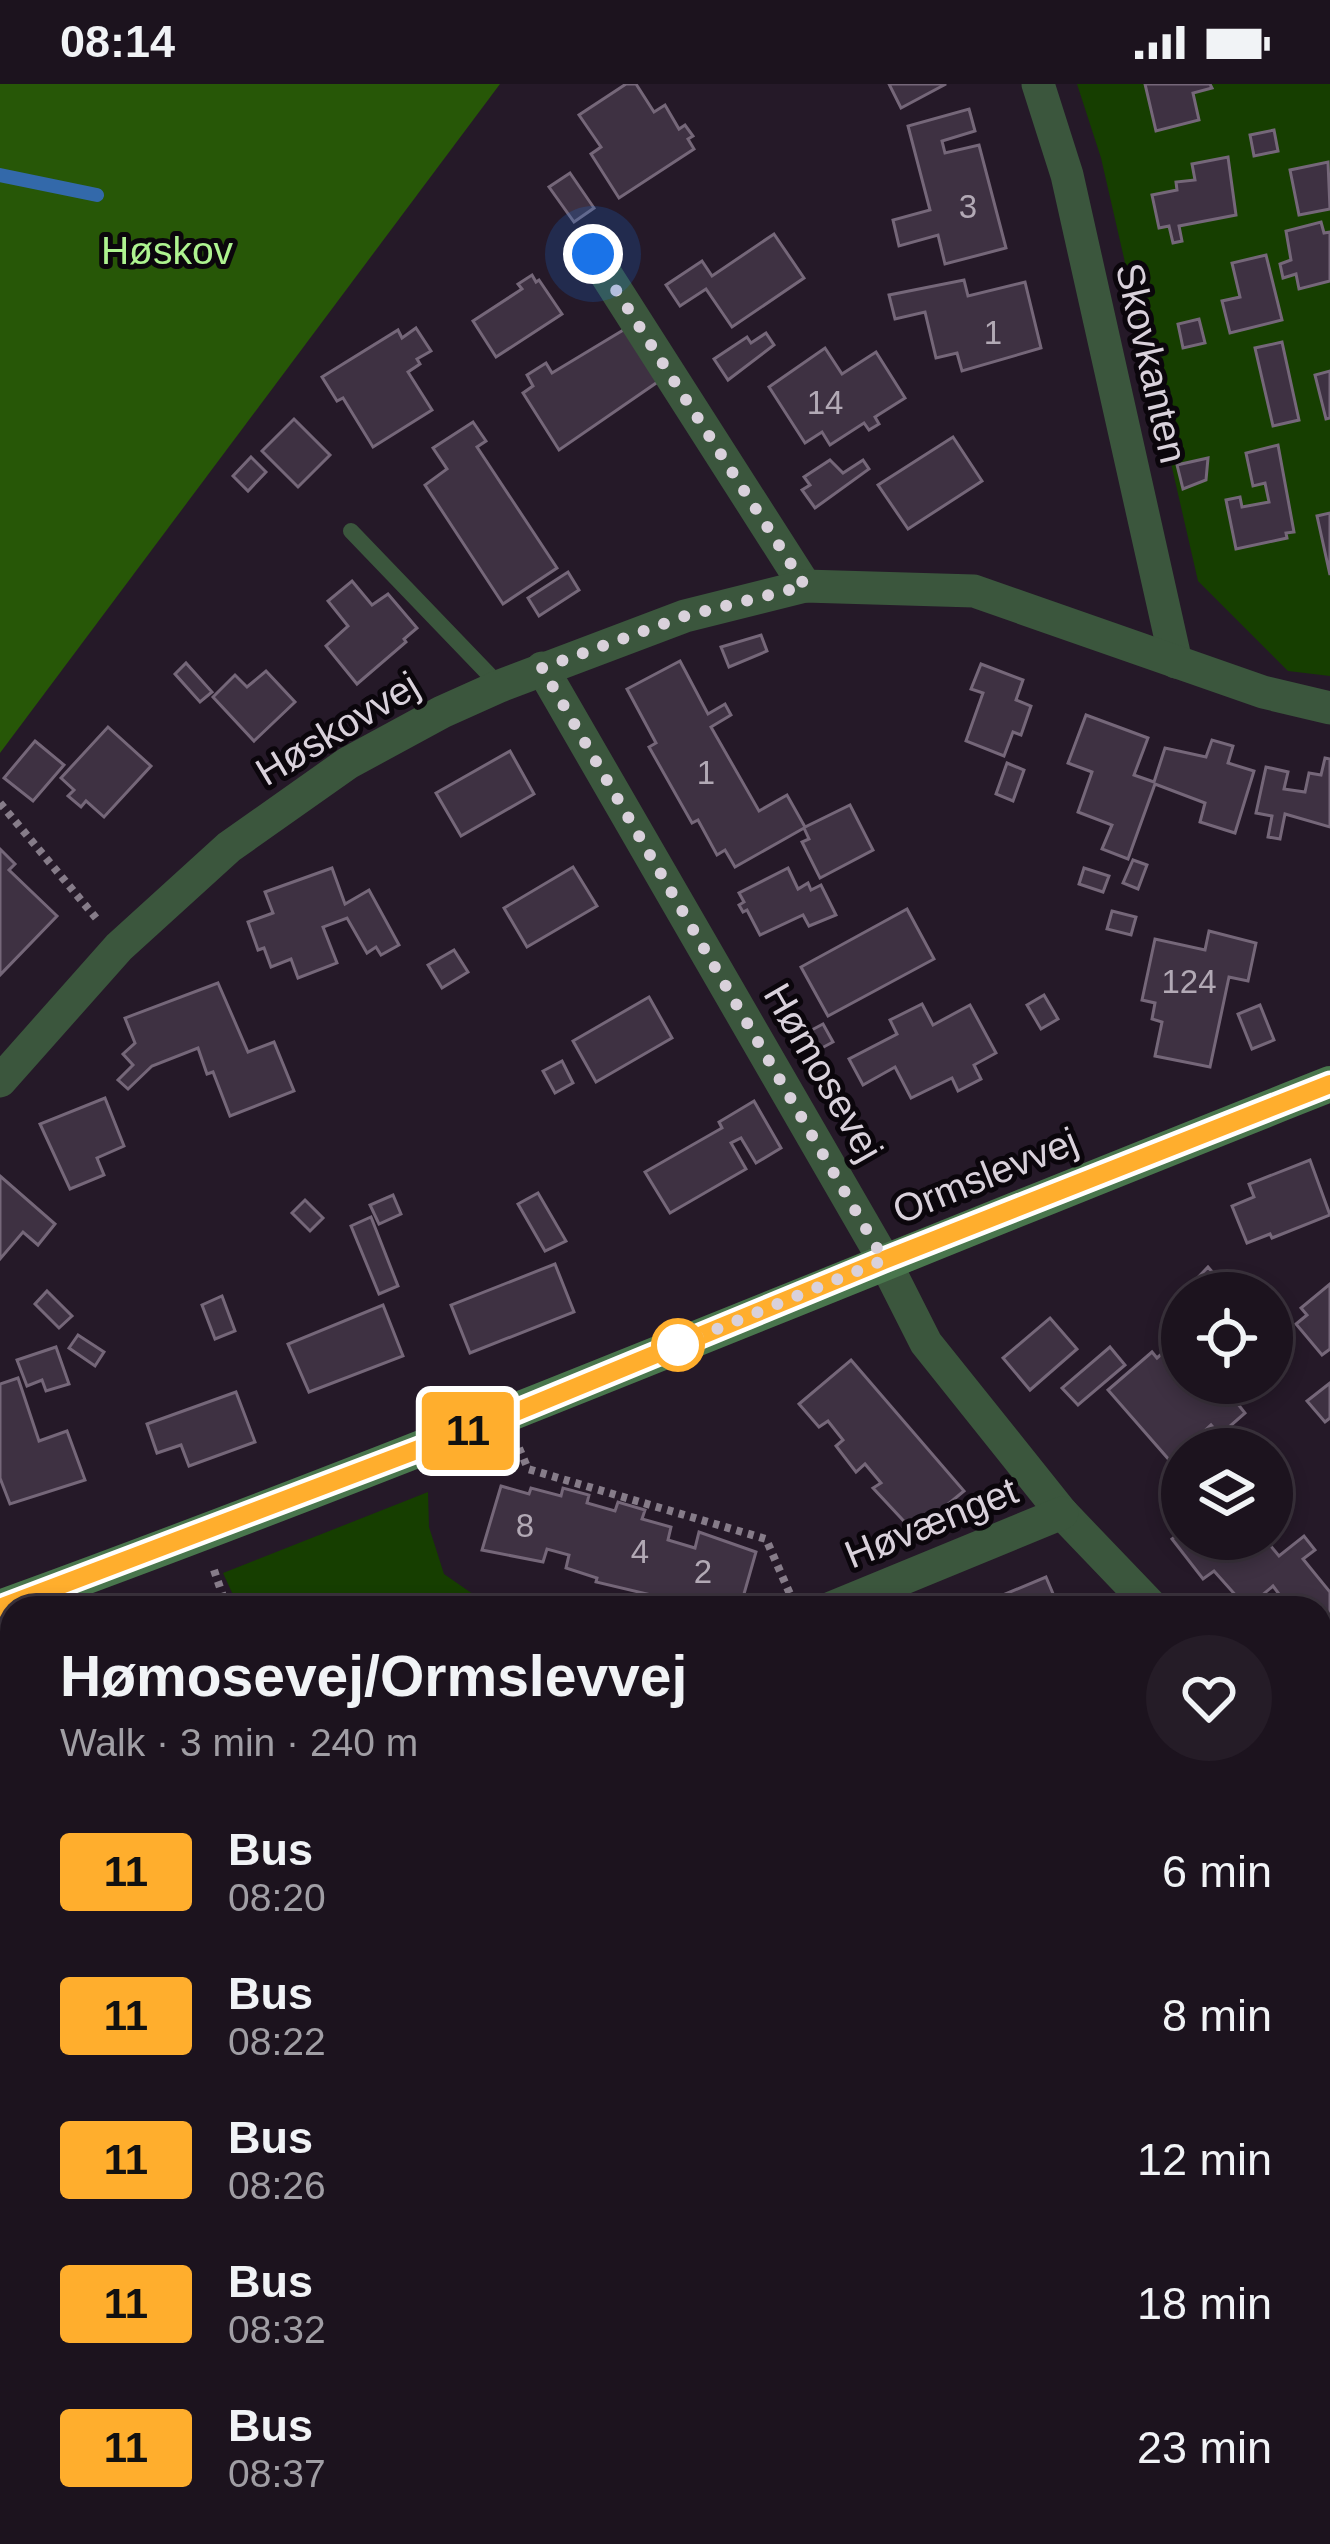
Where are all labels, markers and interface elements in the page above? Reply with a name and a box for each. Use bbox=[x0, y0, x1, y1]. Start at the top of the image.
text: 08:14 bbox=[60, 16, 175, 67]
house number: 3 bbox=[959, 188, 977, 225]
your location bbox=[563, 224, 623, 284]
park label: Høskov bbox=[101, 229, 234, 272]
street label: Skovkanten bbox=[1108, 259, 1195, 467]
house number: 1 bbox=[984, 314, 1002, 351]
house number: 14 bbox=[807, 384, 843, 421]
street label: Høskovvej bbox=[248, 663, 426, 794]
house number: 1 bbox=[697, 754, 715, 791]
house number: 124 bbox=[1161, 963, 1217, 1000]
street label: Hømosevej bbox=[756, 976, 891, 1168]
street label: Ormslevvej bbox=[887, 1119, 1084, 1232]
map controls bbox=[1161, 1272, 1293, 1560]
button: locate bbox=[1161, 1272, 1293, 1404]
unlabelled marker bbox=[653, 1320, 703, 1370]
line badge: 11 bbox=[414, 1392, 522, 1470]
text: 11 bbox=[446, 1407, 490, 1454]
button: layers bbox=[1161, 1428, 1293, 1560]
street label: Høvænget bbox=[839, 1468, 1024, 1577]
house number: 8 bbox=[516, 1507, 534, 1544]
house number: 4 bbox=[631, 1533, 649, 1570]
house number: 2 bbox=[694, 1553, 712, 1590]
button: heart bbox=[1146, 1635, 1272, 1761]
text: Hømosevej/Ormslevvej bbox=[60, 1644, 687, 1708]
text: Walk · 3 min · 240 m bbox=[60, 1721, 418, 1764]
text: Bus bbox=[228, 1824, 313, 1875]
text: 6 min bbox=[1162, 1846, 1272, 1897]
text: 11 bbox=[104, 1848, 148, 1895]
text: 08:20 bbox=[228, 1876, 326, 1919]
text: Bus bbox=[228, 1968, 313, 2019]
text: 8 min bbox=[1162, 1990, 1272, 2041]
text: 11 bbox=[104, 1992, 148, 2039]
text: 08:22 bbox=[228, 2020, 326, 2063]
text: Bus bbox=[228, 2112, 313, 2163]
text: 12 min bbox=[1137, 2134, 1272, 2185]
text: 11 bbox=[104, 2136, 148, 2183]
text: 08:26 bbox=[228, 2164, 326, 2207]
text: Bus bbox=[228, 2256, 313, 2307]
text: 18 min bbox=[1137, 2278, 1272, 2329]
text: 11 bbox=[104, 2280, 148, 2327]
text: 08:32 bbox=[228, 2308, 326, 2351]
text: Bus bbox=[228, 2400, 313, 2451]
text: 23 min bbox=[1137, 2422, 1272, 2473]
text: 11 bbox=[104, 2424, 148, 2471]
text: 08:37 bbox=[228, 2452, 326, 2495]

